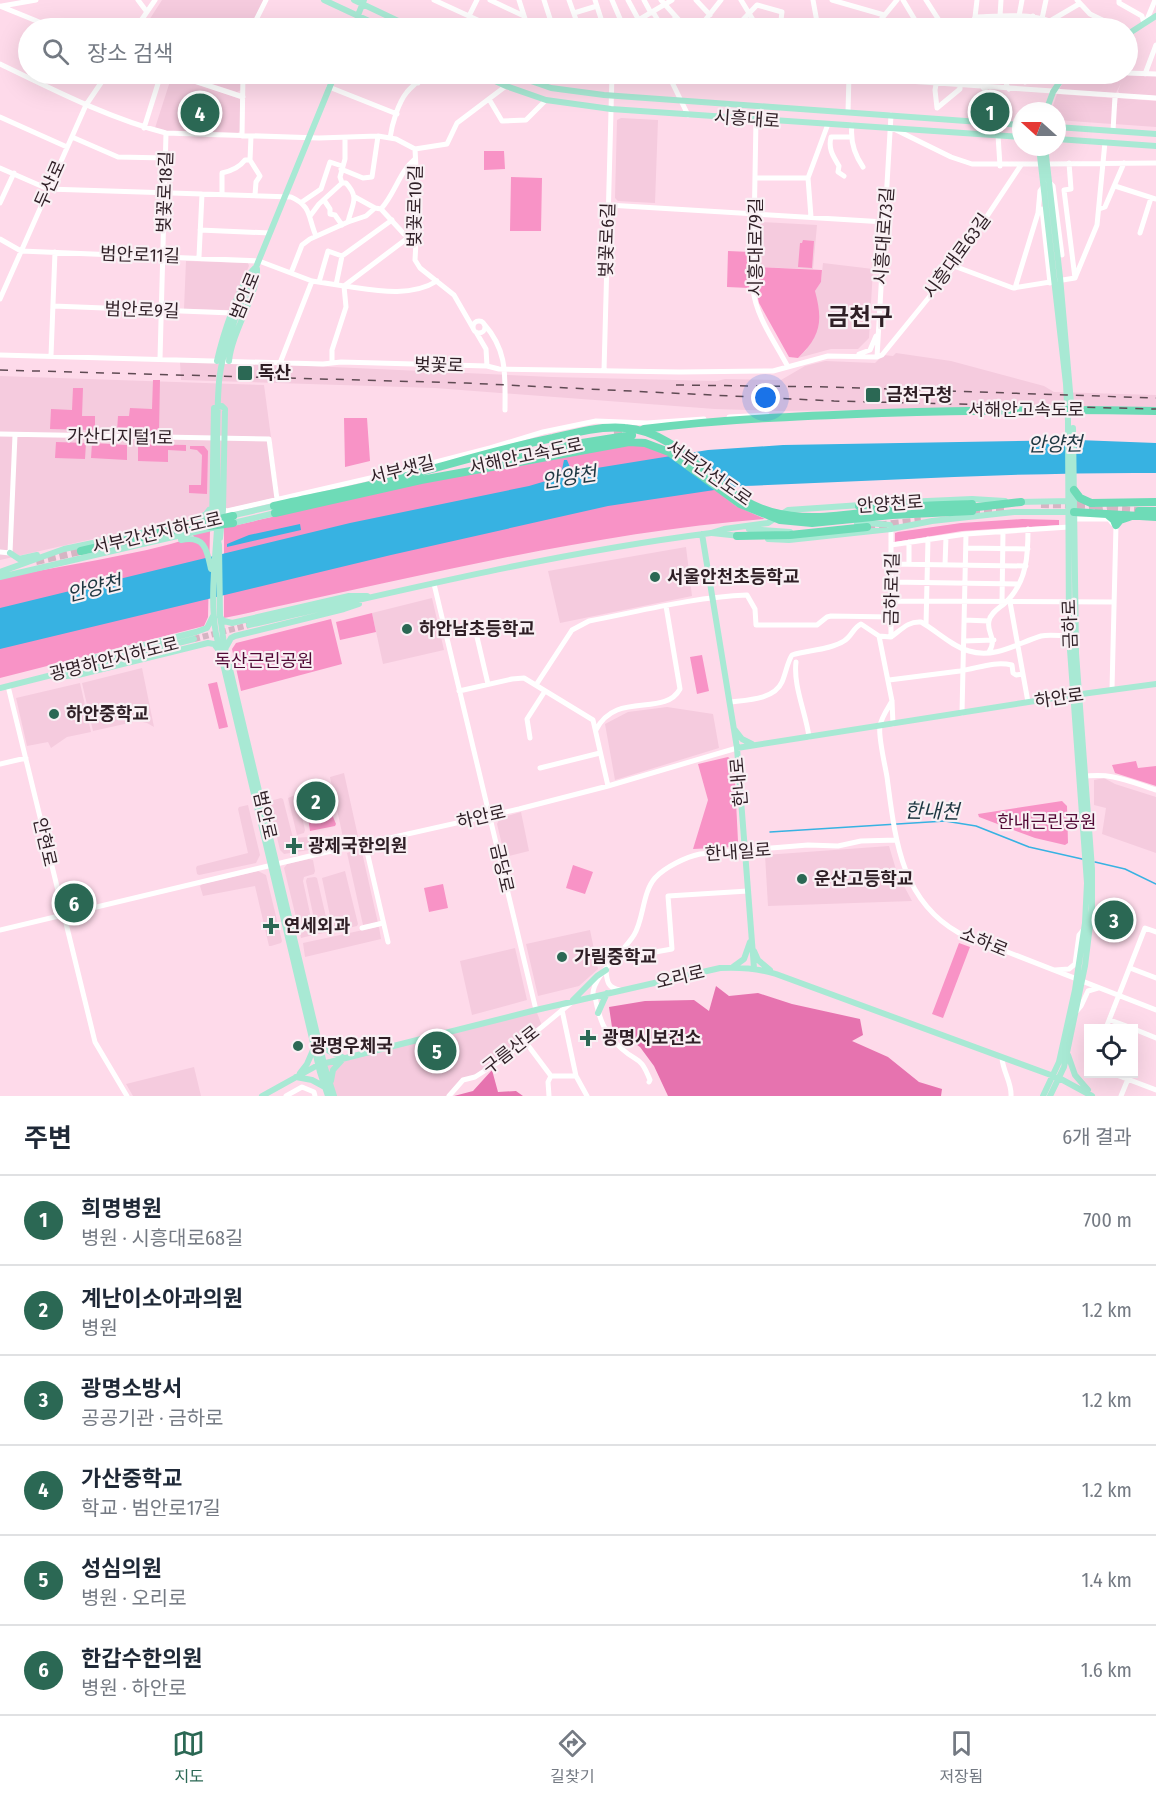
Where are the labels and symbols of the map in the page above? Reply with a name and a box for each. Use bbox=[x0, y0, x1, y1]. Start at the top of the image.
pin: 4 bbox=[180, 90, 220, 136]
pin: 1 bbox=[970, 90, 1010, 134]
north arrow bbox=[1012, 102, 1066, 156]
street label: 시흥대로 bbox=[713, 106, 781, 132]
street label: 벚꽃로18길 bbox=[153, 151, 177, 233]
street label: 두산로 bbox=[30, 157, 70, 211]
street label: 벚꽃로10길 bbox=[403, 164, 427, 248]
street label: 시흥대로73길 bbox=[870, 186, 898, 286]
street label: 시흥대로79길 bbox=[745, 198, 767, 296]
street label: 벚꽃로6길 bbox=[595, 202, 619, 278]
street label: 시흥대로63길 bbox=[919, 209, 995, 303]
street label: 범안로11길 bbox=[100, 243, 180, 267]
street label: 범안로 bbox=[225, 269, 265, 323]
street label: 범안로9길 bbox=[104, 298, 180, 322]
district label: 금천구 bbox=[827, 303, 893, 331]
street label: 벚꽃로 bbox=[414, 353, 464, 377]
place label: 독산 bbox=[258, 362, 292, 384]
marker: 독산 bbox=[236, 364, 254, 382]
your location bbox=[751, 383, 780, 412]
place label: 금천구청 bbox=[886, 384, 952, 406]
marker: 금천구청 bbox=[864, 386, 882, 404]
street label: 서해안고속도로 bbox=[968, 399, 1084, 421]
street label: 가산디지털1로 bbox=[67, 425, 173, 449]
water label: 안양천 bbox=[1027, 431, 1085, 456]
street label: 서해안고속도로 bbox=[467, 433, 585, 479]
street label: 서부간선도로 bbox=[662, 435, 756, 511]
street label: 서부샛길 bbox=[367, 451, 437, 489]
water label: 안양천 bbox=[540, 460, 601, 493]
street label: 안양천로 bbox=[856, 491, 924, 517]
street label: 서부간선지하도로 bbox=[90, 507, 224, 559]
street label: 금하로1길 bbox=[880, 552, 904, 626]
place label: 서울안천초등학교 bbox=[667, 566, 799, 588]
water label: 안양천 bbox=[64, 569, 126, 606]
marker: 서울안천초등학교 bbox=[648, 570, 662, 584]
street label: 금하로 bbox=[1058, 599, 1082, 649]
place label: 하안남초등학교 bbox=[419, 618, 535, 640]
marker: 하안남초등학교 bbox=[400, 622, 414, 636]
street label: 광명하안지하도로 bbox=[47, 632, 181, 686]
park label: 독산근린공원 bbox=[214, 650, 314, 672]
street label: 하안로 bbox=[1033, 684, 1085, 712]
place label: 하안중학교 bbox=[66, 703, 149, 725]
marker: 하안중학교 bbox=[47, 707, 61, 721]
street label: 한내로 bbox=[726, 756, 752, 808]
pin: 2 bbox=[296, 778, 336, 824]
street label: 범안로 bbox=[249, 788, 281, 842]
water label: 한내천 bbox=[904, 799, 962, 824]
street label: 하안로 bbox=[454, 801, 508, 833]
park label: 한내근린공원 bbox=[997, 811, 1097, 833]
street label: 안현로 bbox=[29, 815, 61, 869]
place label: 광제국한의원 bbox=[308, 835, 407, 857]
marker: 광제국한의원 bbox=[285, 837, 303, 855]
street label: 한내일로 bbox=[704, 839, 772, 865]
street label: 금당로 bbox=[486, 841, 518, 895]
place label: 운산고등학교 bbox=[814, 868, 913, 890]
marker: 운산고등학교 bbox=[795, 872, 809, 886]
pin: 6 bbox=[54, 880, 94, 926]
pin: 3 bbox=[1094, 898, 1134, 942]
place label: 연세외과 bbox=[284, 915, 351, 937]
marker: 연세외과 bbox=[262, 917, 280, 935]
street label: 소하로 bbox=[957, 922, 1011, 962]
place label: 가림중학교 bbox=[574, 946, 657, 968]
marker: 가림중학교 bbox=[555, 950, 569, 964]
street label: 오리로 bbox=[653, 961, 707, 993]
street label: 구름산로 bbox=[478, 1021, 544, 1079]
place label: 광명시보건소 bbox=[602, 1027, 701, 1049]
pin: 5 bbox=[418, 1028, 456, 1074]
marker: 광명시보건소 bbox=[579, 1029, 597, 1047]
place label: 광명우체국 bbox=[310, 1035, 393, 1057]
marker: 광명우체국 bbox=[291, 1039, 305, 1053]

